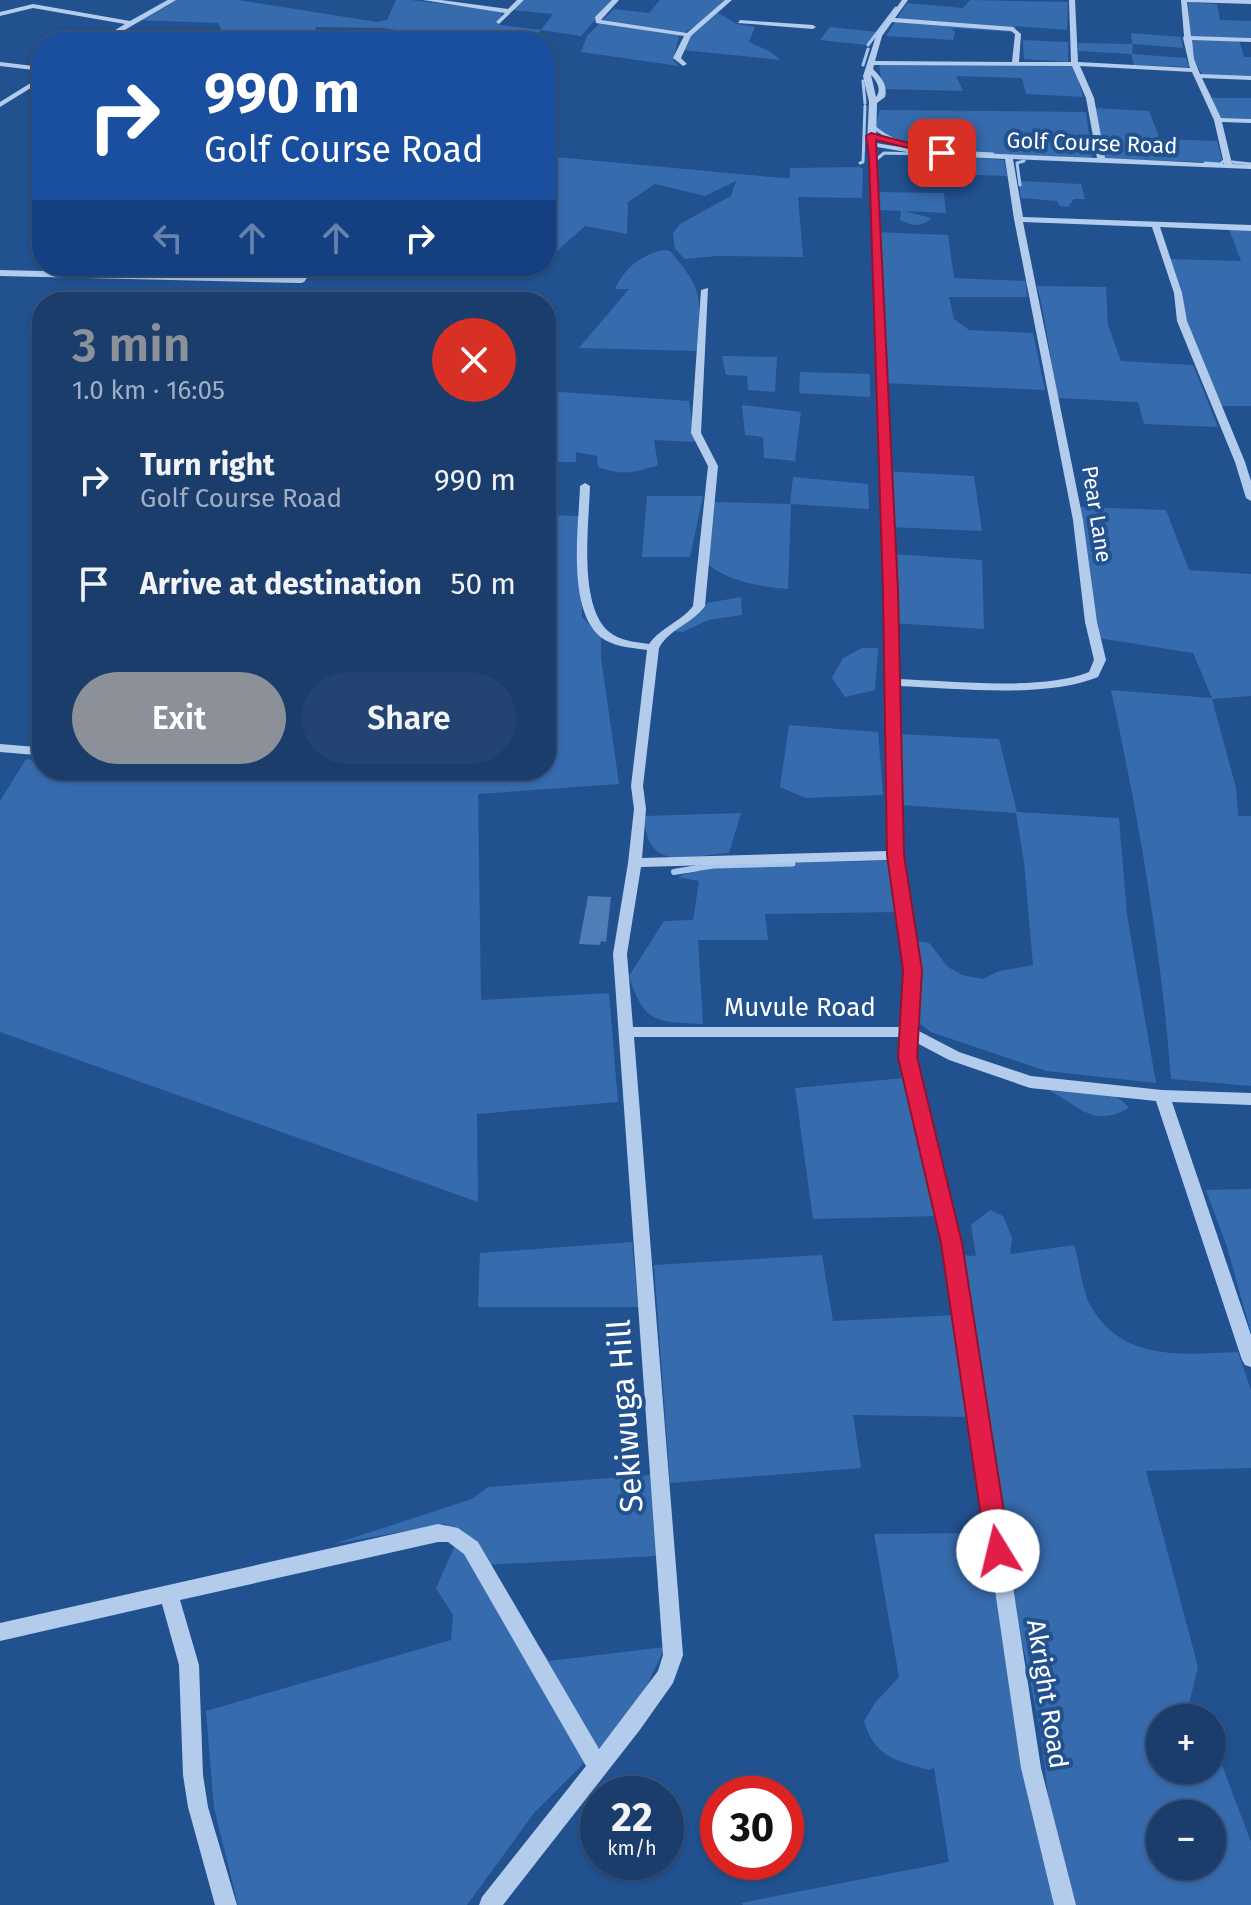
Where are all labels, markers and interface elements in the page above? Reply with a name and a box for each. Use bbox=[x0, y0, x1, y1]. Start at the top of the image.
text: 990 m bbox=[204, 60, 360, 127]
icon: right bbox=[72, 64, 176, 168]
pin bbox=[908, 119, 976, 187]
street label: Golf Course Road bbox=[1006, 127, 1178, 159]
text: Golf Course Road bbox=[204, 128, 484, 172]
icon: arrive bbox=[920, 131, 964, 175]
icon: left bbox=[146, 216, 190, 260]
icon: ahead bbox=[230, 216, 274, 260]
icon: ahead bbox=[314, 216, 358, 260]
icon: right bbox=[398, 216, 442, 260]
text: 3 min bbox=[72, 316, 190, 374]
button: close bbox=[432, 318, 516, 402]
text: 1.0 km · 16:05 bbox=[72, 375, 225, 406]
text: Turn right bbox=[140, 447, 275, 483]
icon: right bbox=[72, 458, 116, 502]
text: 990 m bbox=[434, 462, 516, 498]
street label: Pear Lane bbox=[1076, 464, 1118, 564]
text: Golf Course Road bbox=[140, 483, 342, 514]
icon: arrive bbox=[72, 562, 116, 606]
text: Arrive at destination bbox=[140, 566, 422, 602]
text: 50 m bbox=[451, 566, 516, 602]
button: Exit bbox=[72, 672, 286, 764]
button: Share bbox=[302, 672, 516, 764]
street label: Muvule Road bbox=[724, 992, 876, 1023]
street label: Sekiwuga Hill bbox=[599, 1318, 651, 1514]
position arrow bbox=[956, 1509, 1040, 1593]
street label: Akright Road bbox=[1020, 1617, 1074, 1771]
map controls bbox=[1146, 1704, 1226, 1880]
button: + bbox=[1146, 1704, 1226, 1784]
speed limit sign: 30 bbox=[700, 1776, 804, 1880]
text: 22 bbox=[611, 1794, 653, 1842]
button: − bbox=[1146, 1800, 1226, 1880]
text: km/h bbox=[607, 1836, 657, 1860]

